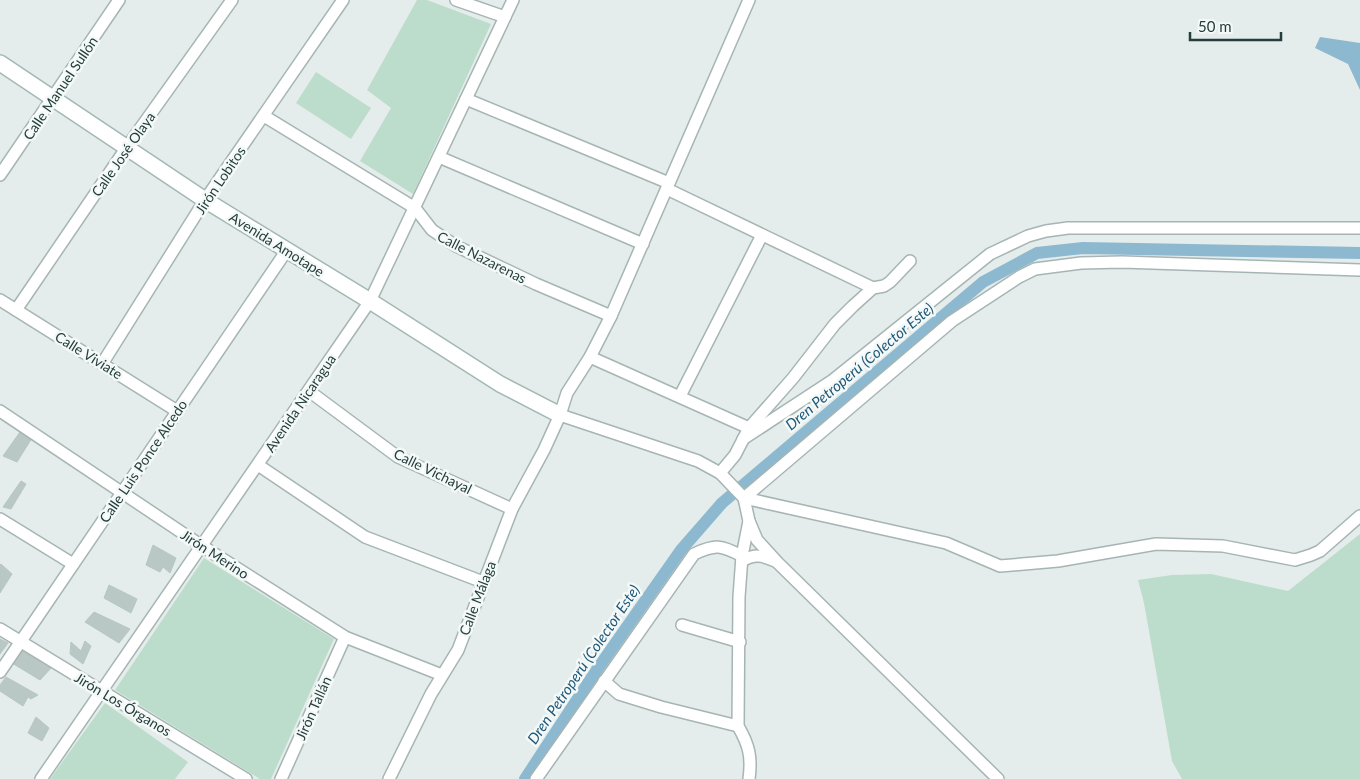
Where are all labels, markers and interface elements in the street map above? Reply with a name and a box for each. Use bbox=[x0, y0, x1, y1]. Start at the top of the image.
scale bar bbox=[1190, 10, 1281, 42]
text: 50 m bbox=[1198, 17, 1232, 35]
street label: Calle Manuel Sullón bbox=[19, 33, 101, 143]
street label: Calle José Olaya bbox=[88, 108, 158, 200]
street label: Jirón Lobitos bbox=[191, 143, 249, 217]
street label: Avenida Amotape bbox=[227, 208, 327, 280]
street label: Calle Nazarenas bbox=[435, 227, 529, 287]
water label: Dren Petroperú (Colector Este) bbox=[781, 299, 937, 433]
street label: Calle Viviate bbox=[52, 328, 126, 382]
street label: Avenida Nicaragua bbox=[261, 351, 339, 455]
street label: Calle Luis Ponce Alcedo bbox=[95, 396, 191, 526]
street label: Calle Vichayal bbox=[391, 445, 475, 497]
street label: Jirón Merino bbox=[178, 526, 252, 582]
street label: Calle Málaga bbox=[455, 558, 499, 638]
water label: Dren Petroperú (Colector Este) bbox=[523, 581, 643, 747]
street label: Jirón Los Órganos bbox=[72, 668, 174, 740]
street label: Jirón Tallán bbox=[291, 674, 335, 742]

